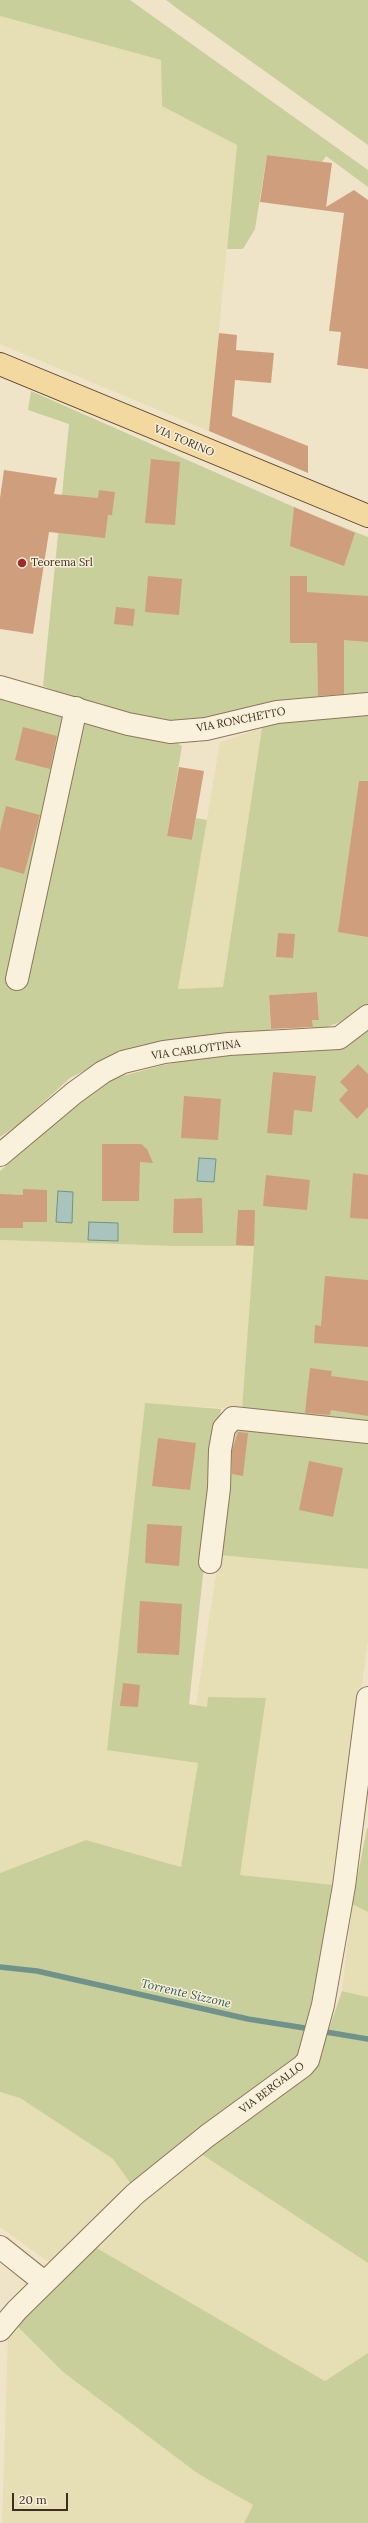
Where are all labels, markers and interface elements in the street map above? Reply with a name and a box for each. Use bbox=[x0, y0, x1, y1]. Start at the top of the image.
street label: VIA TORINO bbox=[152, 422, 216, 460]
place label: Teorema Srl bbox=[31, 556, 93, 570]
marker: Teorema Srl bbox=[16, 557, 28, 569]
street label: VIA RONCHETTO bbox=[195, 705, 287, 735]
street label: VIA CARLOTTINA bbox=[151, 1037, 241, 1063]
water label: Torrente Sizzone bbox=[140, 1977, 232, 2011]
street label: VIA BERGALLO bbox=[237, 2059, 307, 2117]
scale bar bbox=[14, 2485, 70, 2511]
text: 20 m bbox=[19, 2492, 47, 2507]

